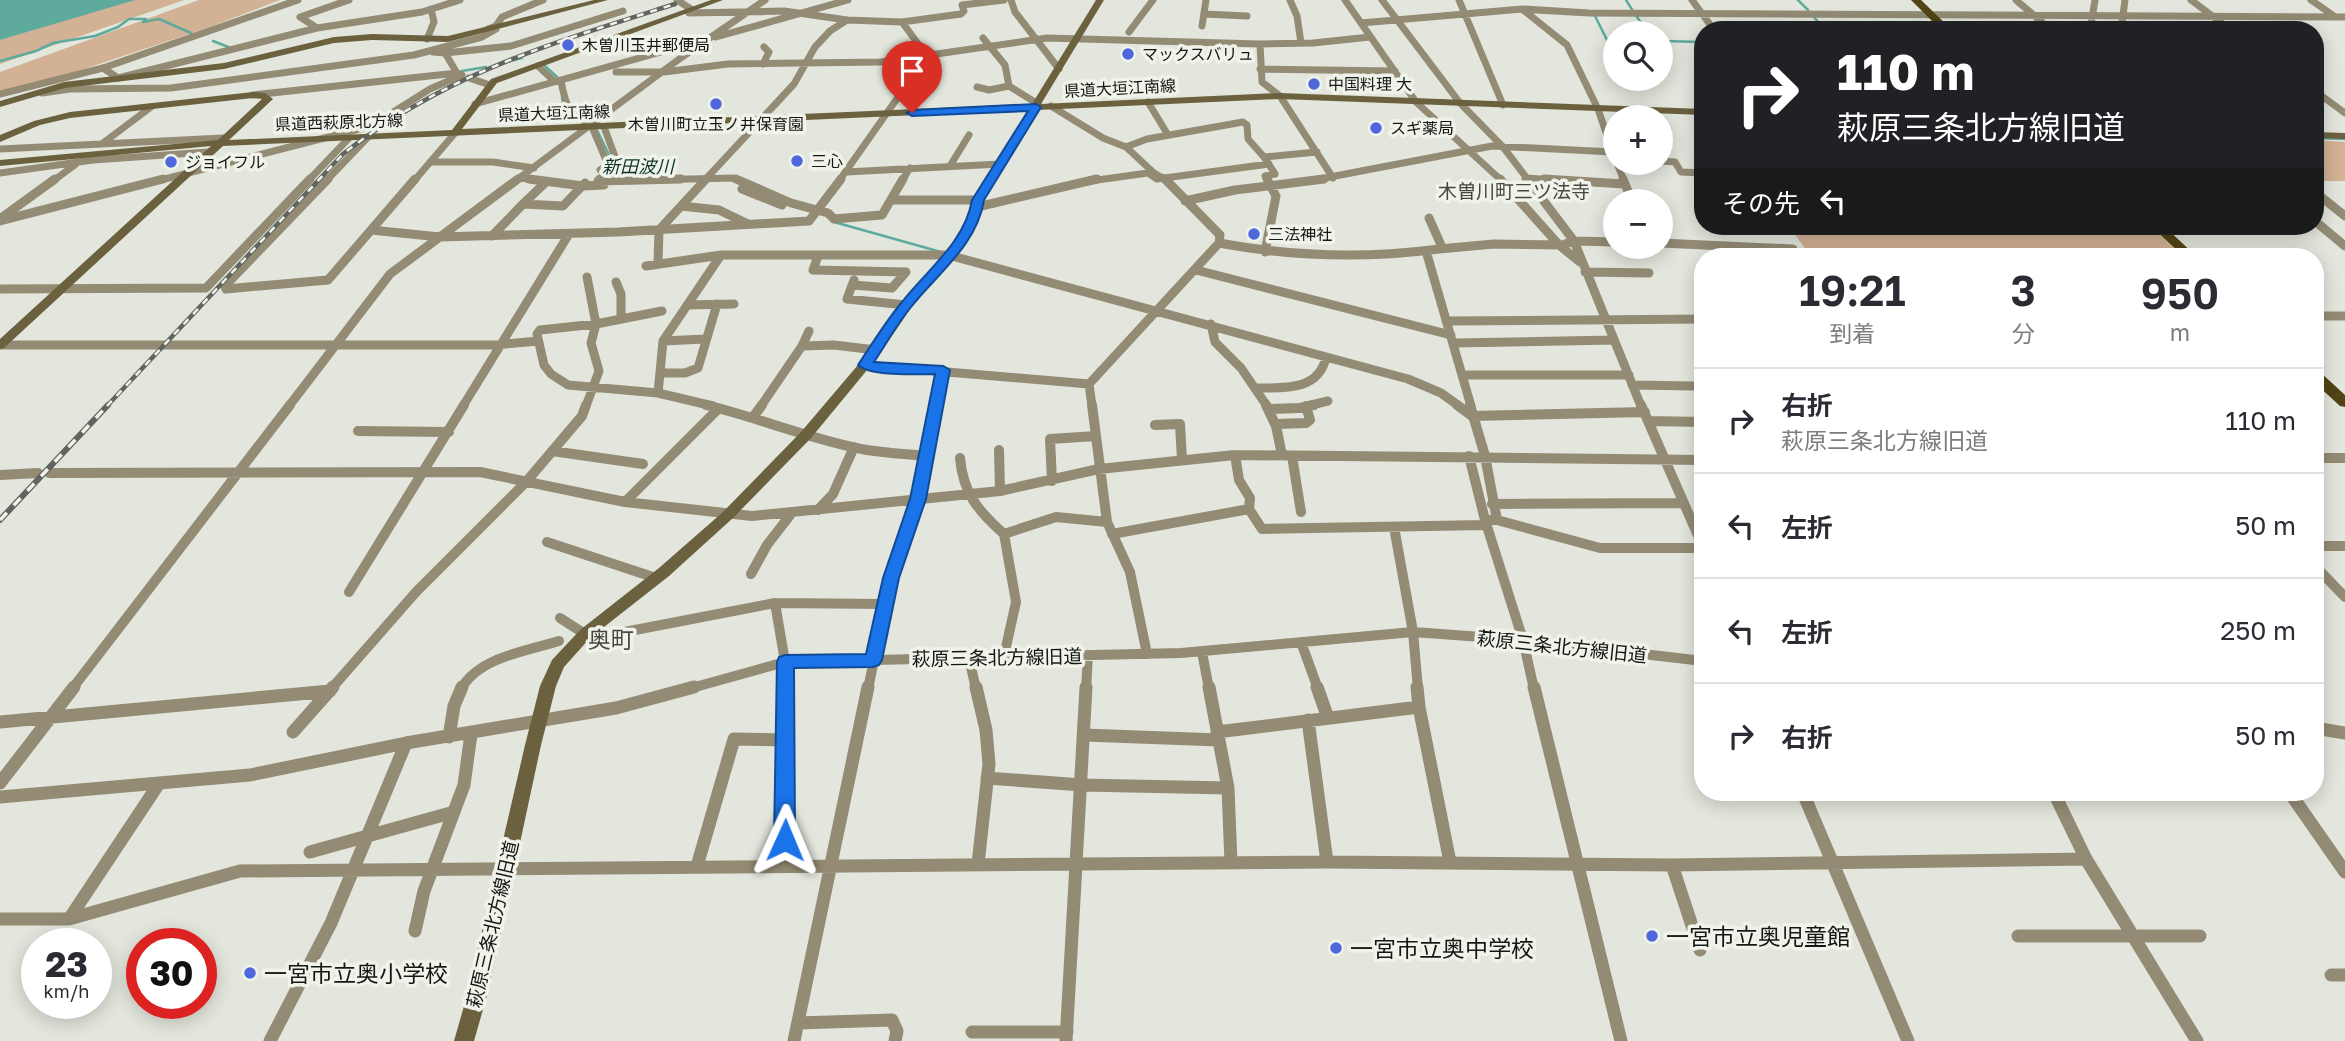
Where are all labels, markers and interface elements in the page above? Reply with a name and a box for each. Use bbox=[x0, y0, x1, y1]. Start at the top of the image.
map controls bbox=[1603, 21, 1673, 259]
button: search bbox=[1603, 21, 1673, 91]
place label: 木曽川玉井郵便局 bbox=[582, 35, 710, 55]
marker: 木曽川玉井郵便局 bbox=[560, 37, 576, 53]
pin bbox=[882, 41, 942, 113]
text: 110 m bbox=[1837, 42, 1974, 101]
place label: マックスバリュ bbox=[1142, 44, 1254, 64]
marker: マックスバリュ bbox=[1120, 46, 1136, 62]
icon: right bbox=[1722, 49, 1813, 140]
icon: arrive bbox=[893, 52, 931, 90]
place label: 中国料理 大 bbox=[1328, 74, 1412, 94]
street label: 県道大垣江南線 bbox=[1064, 75, 1176, 101]
marker: 中国料理 大 bbox=[1306, 76, 1322, 92]
marker: 木曽川町立玉ノ井保育園 bbox=[708, 96, 724, 112]
street label: 県道大垣江南線 bbox=[498, 101, 610, 125]
button: + bbox=[1603, 105, 1673, 175]
text: 萩原三条北方線旧道 bbox=[1837, 108, 2125, 146]
street label: 県道西萩原北方線 bbox=[275, 110, 403, 134]
place label: 木曽川町立玉ノ井保育園 bbox=[628, 114, 804, 134]
place label: スギ薬局 bbox=[1390, 118, 1454, 138]
marker: スギ薬局 bbox=[1368, 120, 1384, 136]
place label: 三心 bbox=[811, 151, 843, 171]
place label: ジョイフル bbox=[185, 152, 265, 172]
marker: 三心 bbox=[789, 153, 805, 169]
marker: ジョイフル bbox=[163, 154, 179, 170]
water label: 新田波川 bbox=[602, 155, 676, 177]
district label: 木曽川町三ツ法寺 bbox=[1438, 179, 1590, 202]
icon: left bbox=[1814, 182, 1852, 220]
text: その先 bbox=[1722, 188, 1800, 219]
button: − bbox=[1603, 189, 1673, 259]
place label: 三法神社 bbox=[1268, 224, 1332, 244]
marker: 三法神社 bbox=[1246, 226, 1262, 242]
text: 19:21 bbox=[1799, 265, 1906, 315]
text: 3 bbox=[2011, 265, 2036, 315]
text: 950 bbox=[2141, 268, 2219, 318]
text: m bbox=[2170, 318, 2190, 346]
text: 到着 bbox=[1829, 319, 1875, 347]
text: 分 bbox=[2012, 319, 2035, 347]
text: 右折 bbox=[1781, 390, 1833, 421]
icon: right bbox=[1722, 402, 1760, 440]
text: 110 m bbox=[2225, 405, 2296, 436]
text: 萩原三条北方線旧道 bbox=[1781, 426, 1988, 454]
icon: left bbox=[1722, 507, 1760, 545]
text: 50 m bbox=[2235, 510, 2296, 541]
text: 左折 bbox=[1781, 512, 1833, 543]
icon: left bbox=[1722, 612, 1760, 650]
text: 250 m bbox=[2220, 615, 2296, 646]
text: 左折 bbox=[1781, 617, 1833, 648]
district label: 奥町 bbox=[588, 625, 634, 653]
street label: 萩原三条北方線旧道 bbox=[1476, 626, 1648, 666]
street label: 萩原三条北方線旧道 bbox=[911, 644, 1083, 670]
icon: right bbox=[1722, 717, 1760, 755]
text: 50 m bbox=[2235, 720, 2296, 751]
text: 右折 bbox=[1781, 722, 1833, 753]
position arrow bbox=[748, 803, 822, 877]
street label: 萩原三条北方線旧道 bbox=[462, 838, 522, 1010]
place label: 一宮市立奥児童館 bbox=[1666, 922, 1850, 950]
speed limit sign: 30 bbox=[126, 928, 217, 1019]
marker: 一宮市立奥児童館 bbox=[1644, 928, 1660, 944]
place label: 一宮市立奥中学校 bbox=[1350, 934, 1534, 962]
marker: 一宮市立奥中学校 bbox=[1328, 940, 1344, 956]
text: 23 bbox=[45, 943, 88, 985]
place label: 一宮市立奥小学校 bbox=[264, 959, 448, 987]
marker: 一宮市立奥小学校 bbox=[242, 965, 258, 981]
text: km/h bbox=[44, 980, 89, 1002]

